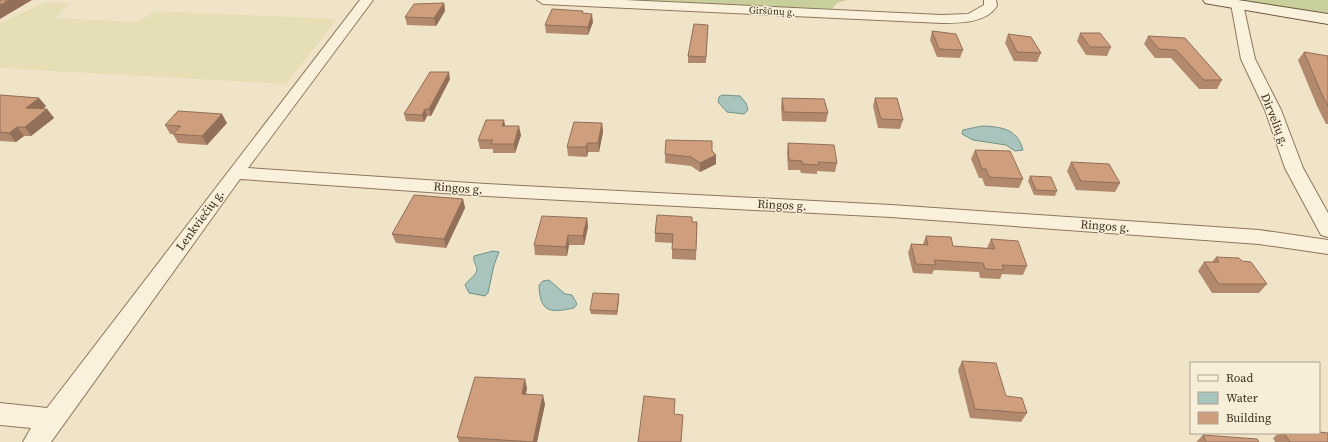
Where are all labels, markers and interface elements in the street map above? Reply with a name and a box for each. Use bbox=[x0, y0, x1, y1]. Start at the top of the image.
street label: Giršūnų g. bbox=[748, 3, 796, 19]
street label: Dirvelių g. bbox=[1257, 91, 1293, 149]
street label: Ringos g. bbox=[433, 178, 483, 198]
street label: Lenkviečių g. bbox=[172, 186, 228, 254]
street label: Ringos g. bbox=[757, 196, 807, 214]
street label: Ringos g. bbox=[1080, 216, 1130, 236]
legend bbox=[1190, 362, 1320, 434]
text: Road bbox=[1226, 370, 1253, 386]
text: Water bbox=[1226, 390, 1258, 406]
text: Building bbox=[1226, 410, 1271, 426]

